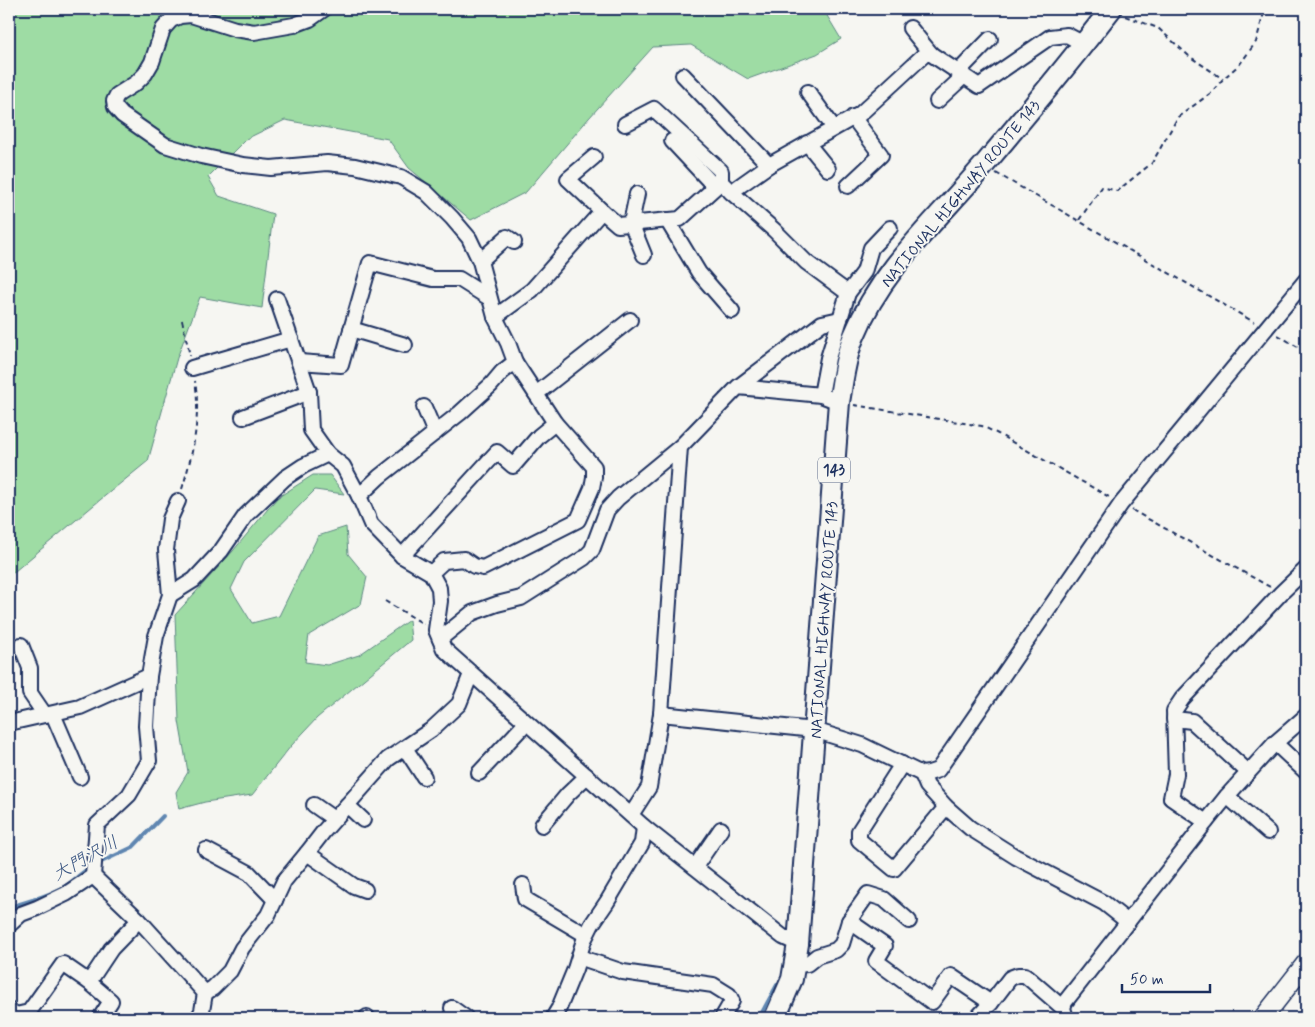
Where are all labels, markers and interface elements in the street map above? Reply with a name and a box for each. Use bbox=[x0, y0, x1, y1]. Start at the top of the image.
street label: NATIONAL HIGHWAY ROUTE 143 bbox=[877, 96, 1046, 292]
road number: 143 bbox=[818, 458, 850, 482]
street label: NATIONAL HIGHWAY ROUTE 143 bbox=[806, 500, 843, 739]
water label: 大門沢川 bbox=[48, 831, 123, 887]
scale bar bbox=[1122, 962, 1210, 994]
text: 50 m bbox=[1130, 970, 1164, 990]

